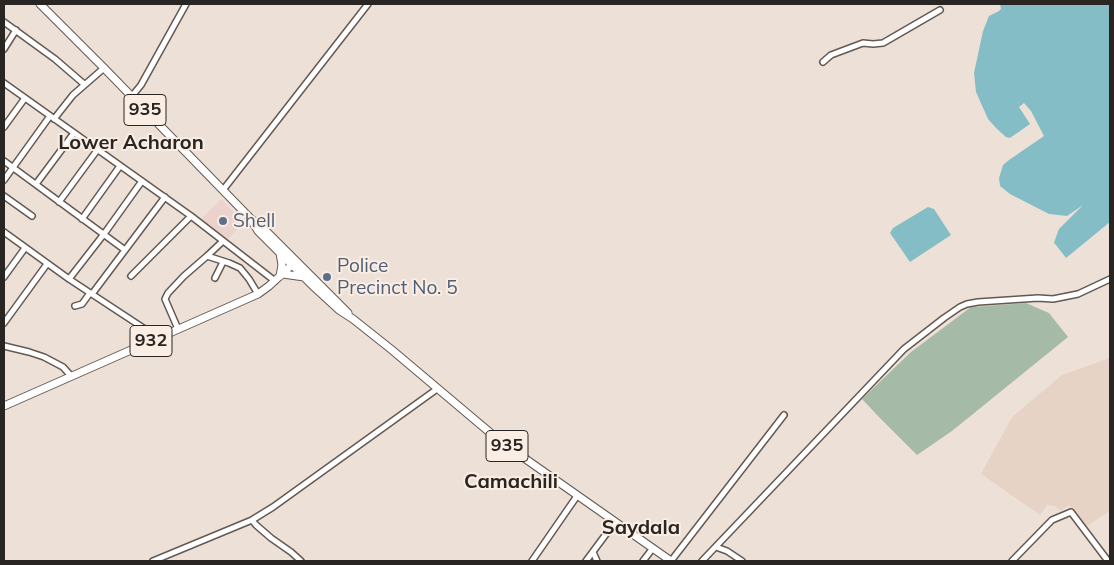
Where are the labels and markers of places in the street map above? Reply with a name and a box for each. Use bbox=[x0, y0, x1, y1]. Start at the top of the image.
place label: Shell bbox=[233, 210, 275, 232]
marker: Shell bbox=[217, 215, 229, 227]
place label: Police Precinct No. 5 bbox=[337, 255, 458, 299]
marker: Police Precinct No. 5 bbox=[321, 271, 333, 283]

